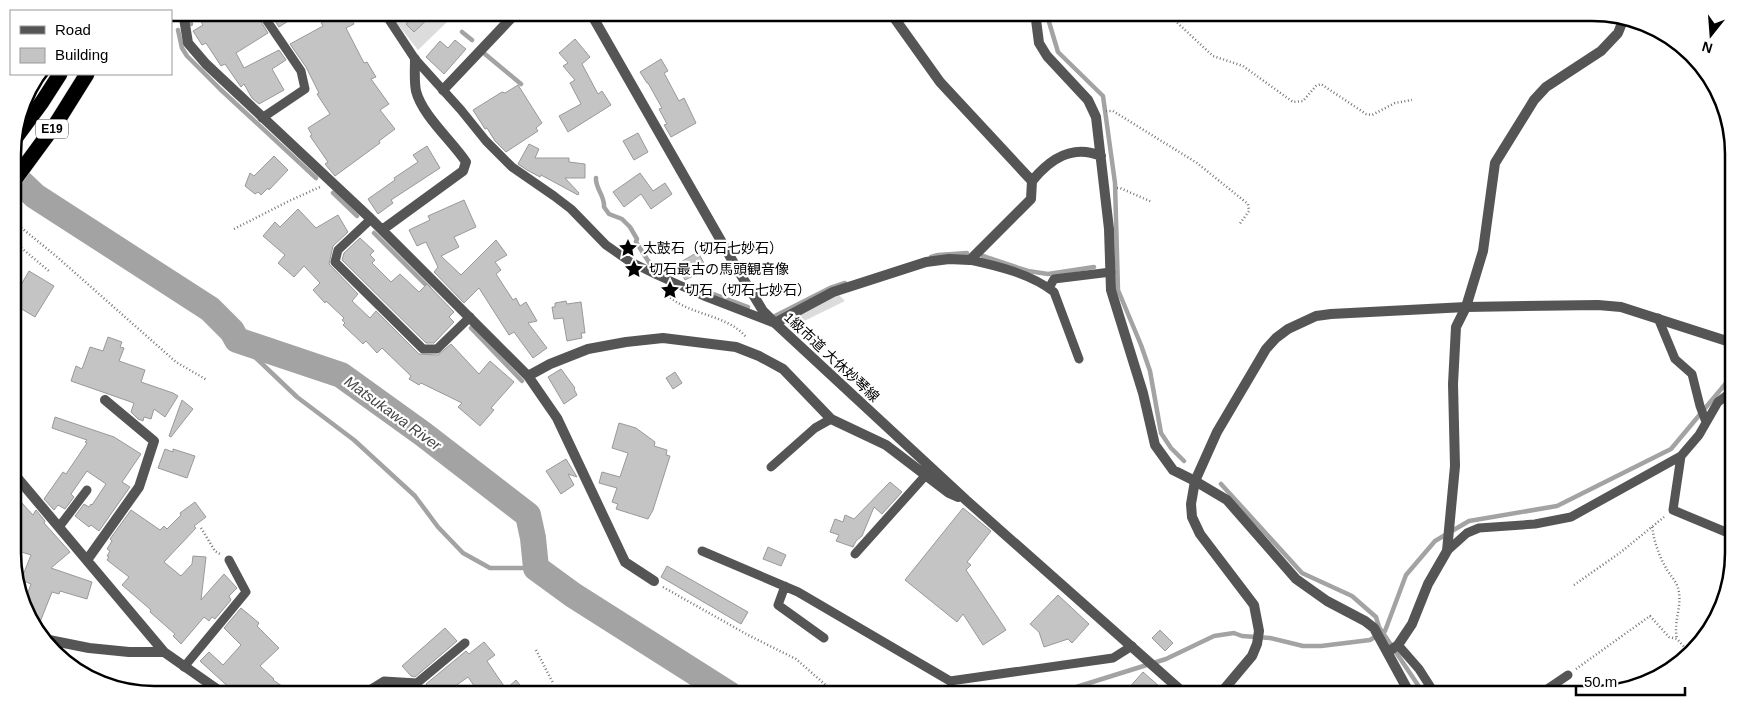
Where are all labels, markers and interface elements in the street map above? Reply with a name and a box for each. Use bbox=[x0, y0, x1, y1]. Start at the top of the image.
legend bbox=[10, 10, 172, 75]
north arrow bbox=[1686, 10, 1736, 60]
text: Road bbox=[55, 21, 91, 38]
text: N bbox=[1700, 38, 1714, 57]
text: Building bbox=[55, 46, 108, 63]
road number: E19 bbox=[36, 120, 68, 138]
place icon: 太鼓石（切石七妙石） bbox=[617, 237, 639, 259]
place label: 太鼓石（切石七妙石） bbox=[643, 240, 783, 256]
place icon: 切石最古の馬頭観音像 bbox=[623, 258, 645, 280]
place label: 切石最古の馬頭観音像 bbox=[649, 261, 789, 277]
place icon: 切石（切石七妙石） bbox=[659, 279, 681, 301]
place label: 切石（切石七妙石） bbox=[685, 282, 811, 298]
street label: 1級市道 大休妙琴線 bbox=[781, 309, 883, 405]
water label: Matsukawa River bbox=[341, 372, 445, 454]
scale bar bbox=[1576, 664, 1685, 696]
text: 50 m bbox=[1584, 673, 1617, 690]

